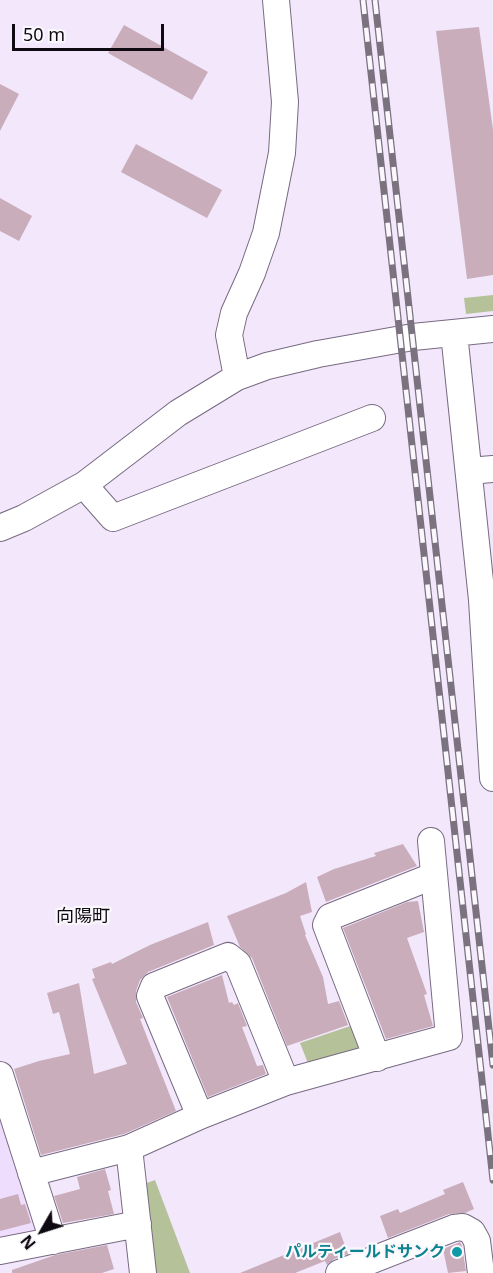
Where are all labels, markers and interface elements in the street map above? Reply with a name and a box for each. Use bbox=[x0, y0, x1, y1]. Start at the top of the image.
scale bar bbox=[15, 12, 166, 50]
text: 50 m bbox=[23, 22, 65, 46]
district label: 向陽町 bbox=[56, 906, 110, 928]
north arrow bbox=[12, 1201, 72, 1261]
text: N bbox=[15, 1230, 41, 1254]
place label: パルティールドサンク bbox=[285, 1242, 445, 1262]
marker: パルティールドサンク bbox=[450, 1245, 464, 1259]

